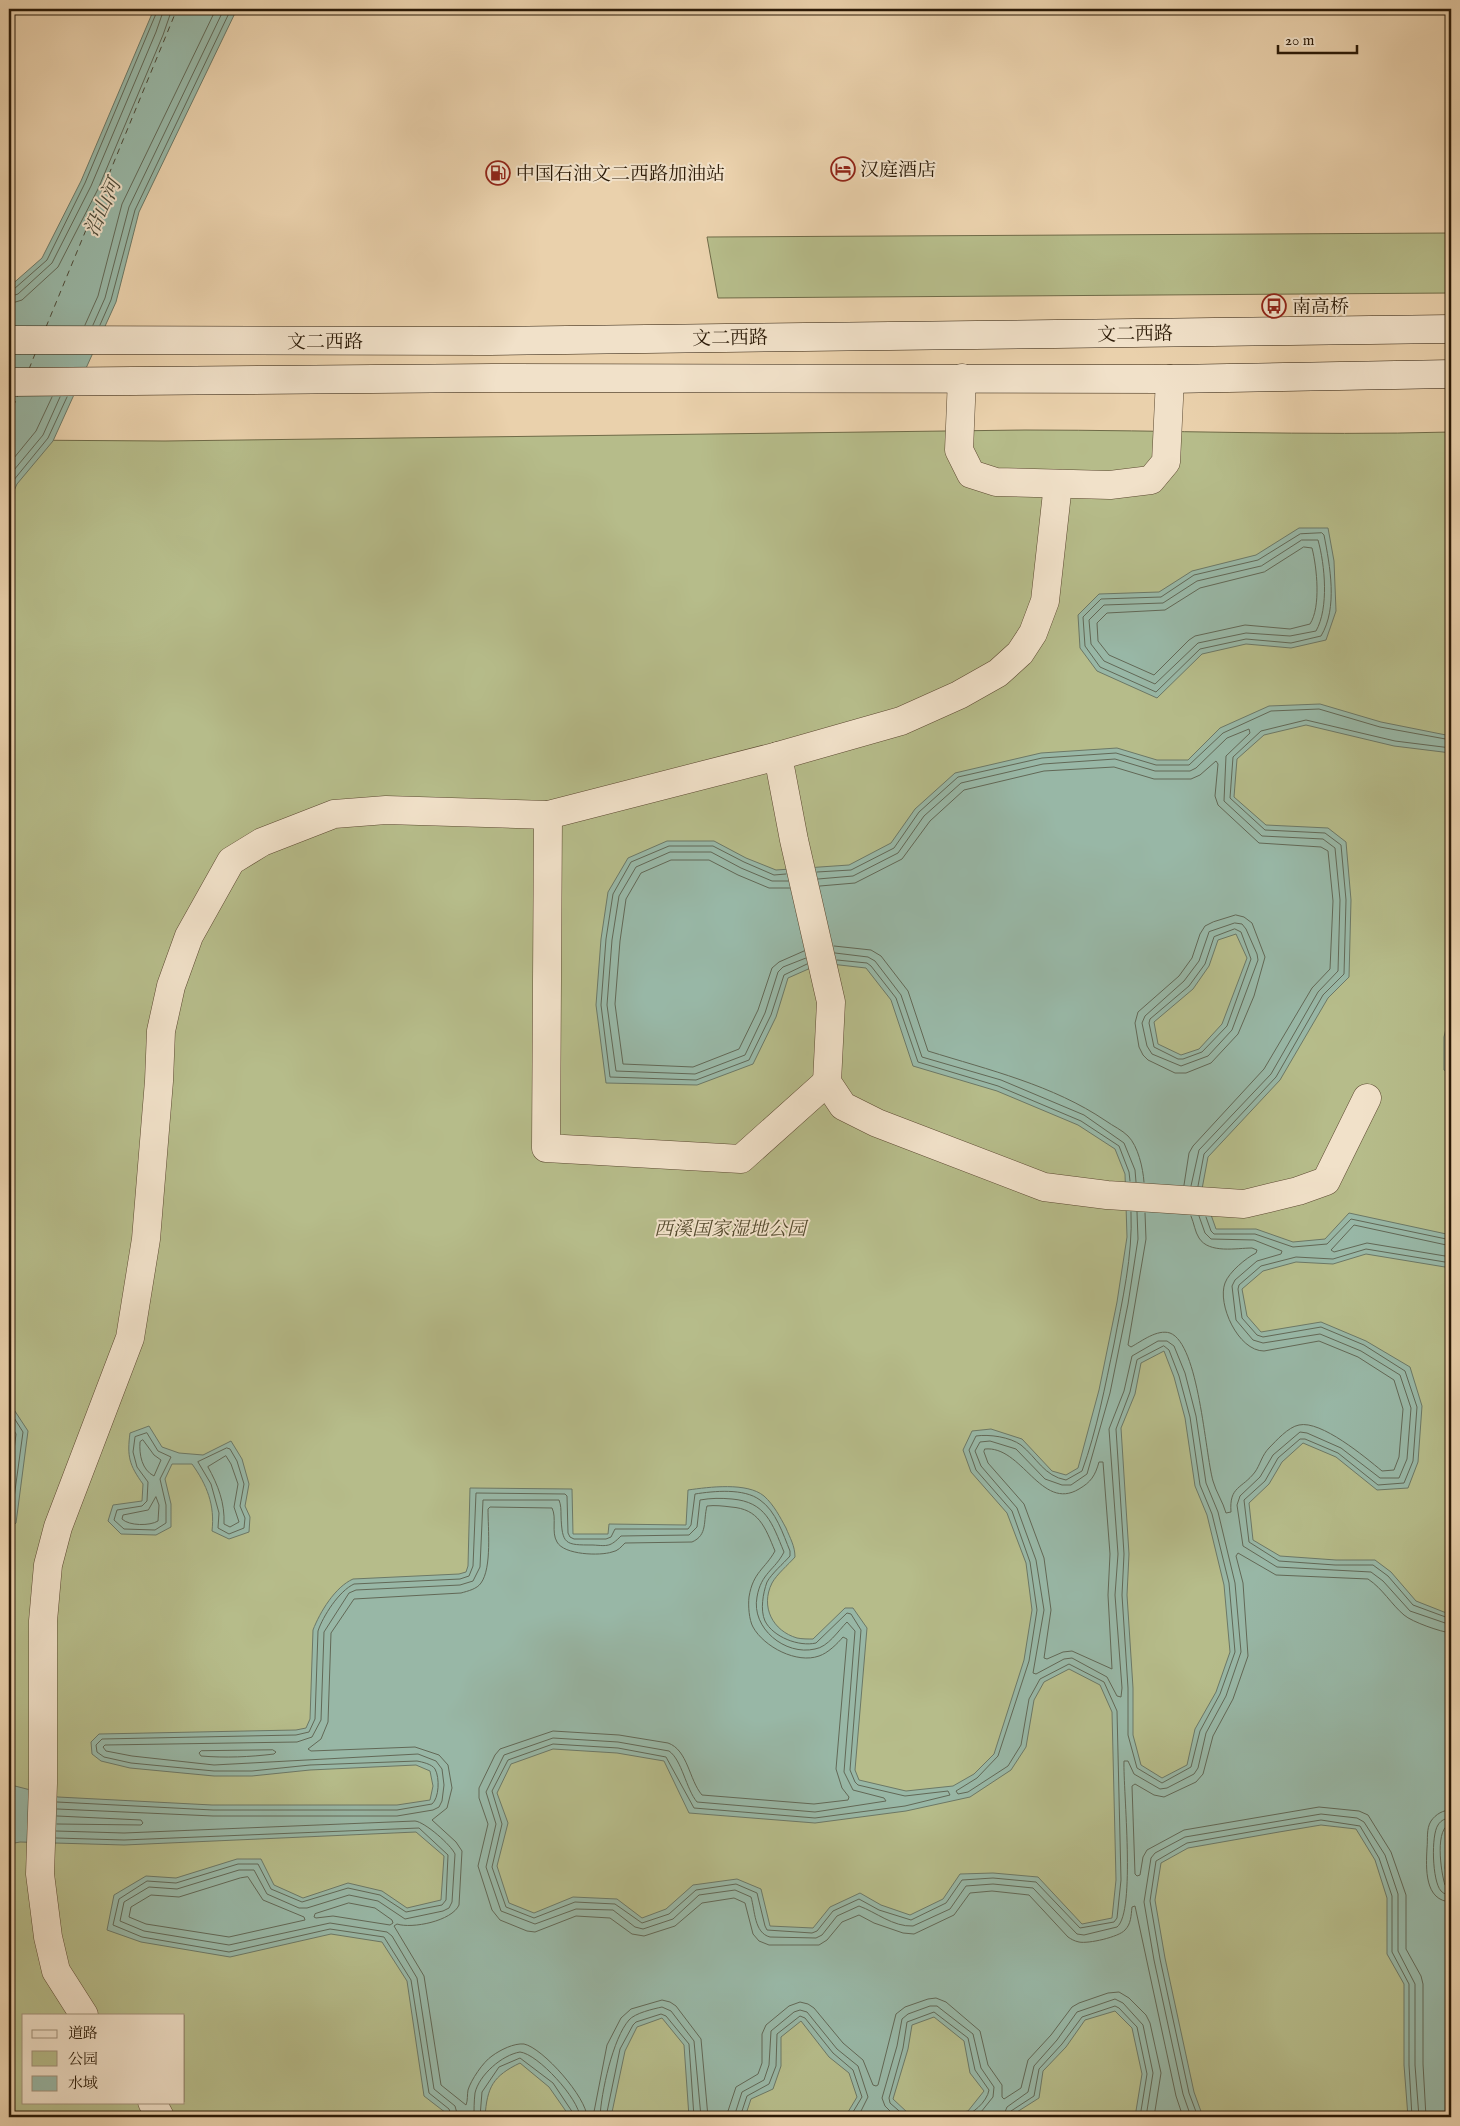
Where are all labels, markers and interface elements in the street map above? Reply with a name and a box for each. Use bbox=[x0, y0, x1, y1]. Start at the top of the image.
scale bar bbox=[1278, 22, 1356, 54]
text: 20 m bbox=[1285, 31, 1315, 50]
hotel icon: 汉庭酒店 bbox=[830, 156, 856, 182]
place label: 汉庭酒店 bbox=[860, 159, 936, 183]
fuel station icon: 中国石油文二西路加油站 bbox=[485, 160, 511, 186]
place label: 中国石油文二西路加油站 bbox=[516, 163, 725, 187]
water label: 沿山河 bbox=[79, 172, 129, 240]
bus stop icon: 南高桥 bbox=[1261, 293, 1287, 319]
place label: 南高桥 bbox=[1292, 296, 1349, 320]
street label: 文二西路 bbox=[1097, 322, 1173, 348]
street label: 文二西路 bbox=[692, 326, 768, 352]
street label: 文二西路 bbox=[287, 331, 363, 355]
park label: 西溪国家湿地公园 bbox=[654, 1218, 809, 1242]
legend bbox=[22, 2014, 185, 2104]
text: 道路 bbox=[68, 2024, 98, 2043]
text: 公园 bbox=[68, 2050, 98, 2069]
text: 水域 bbox=[68, 2074, 98, 2093]

